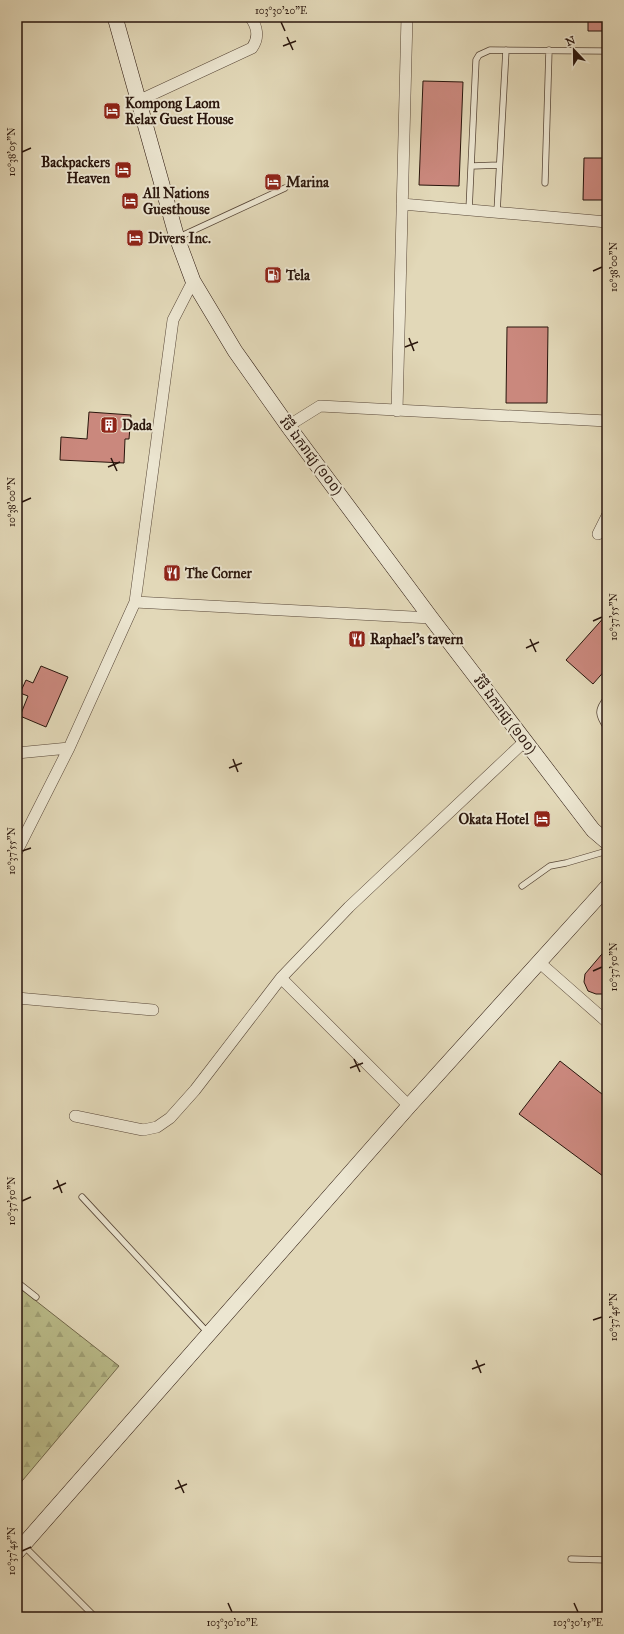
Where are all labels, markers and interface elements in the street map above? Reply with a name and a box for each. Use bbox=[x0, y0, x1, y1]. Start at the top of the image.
text: 103°30'20"E bbox=[255, 5, 307, 17]
north arrow bbox=[554, 30, 594, 70]
text: N bbox=[564, 33, 578, 49]
place label: Kompong Laom Relax Guest House bbox=[125, 95, 234, 128]
hotel icon: Kompong Laom Relax Guest House bbox=[102, 101, 122, 121]
text: 10°38'05"N bbox=[6, 127, 18, 176]
place label: Backpackers Heaven bbox=[41, 154, 110, 187]
hotel icon: Backpackers Heaven bbox=[113, 160, 133, 180]
hotel icon: Marina bbox=[263, 172, 283, 192]
place label: Marina bbox=[286, 174, 330, 191]
place label: All Nations Guesthouse bbox=[142, 185, 210, 218]
hotel icon: All Nations Guesthouse bbox=[120, 191, 140, 211]
hotel icon: Divers Inc. bbox=[125, 228, 145, 248]
place label: Divers Inc. bbox=[148, 230, 211, 247]
text: 10°38'00"N bbox=[608, 242, 620, 292]
fuel station icon: Tela bbox=[263, 265, 283, 285]
place label: Tela bbox=[285, 267, 311, 284]
street label: វិថី ឯករាជ្យ (១០០) bbox=[275, 413, 346, 499]
building icon: Dada bbox=[99, 415, 119, 435]
place label: Dada bbox=[122, 417, 153, 434]
text: 10°38'00"N bbox=[6, 477, 18, 527]
restaurant icon: The Corner bbox=[162, 563, 182, 583]
place label: The Corner bbox=[184, 565, 252, 582]
text: 10°37'55"N bbox=[608, 593, 620, 641]
restaurant icon: Raphael's tavern bbox=[347, 629, 367, 649]
place label: Raphael's tavern bbox=[370, 631, 464, 649]
street label: វិថី ឯករាជ្យ (១០០) bbox=[469, 672, 540, 758]
hotel icon: Okata Hotel bbox=[532, 809, 552, 829]
place label: Okata Hotel bbox=[458, 811, 530, 828]
text: 10°37'55"N bbox=[6, 827, 18, 875]
text: 10°37'50"N bbox=[608, 942, 620, 991]
text: 10°37'50"N bbox=[6, 1176, 18, 1225]
text: 10°37'45"N bbox=[608, 1292, 620, 1341]
text: 10°37'45"N bbox=[6, 1526, 18, 1575]
text: 103°30'10"E bbox=[206, 1617, 258, 1629]
text: 103°30'15"E bbox=[553, 1617, 603, 1629]

